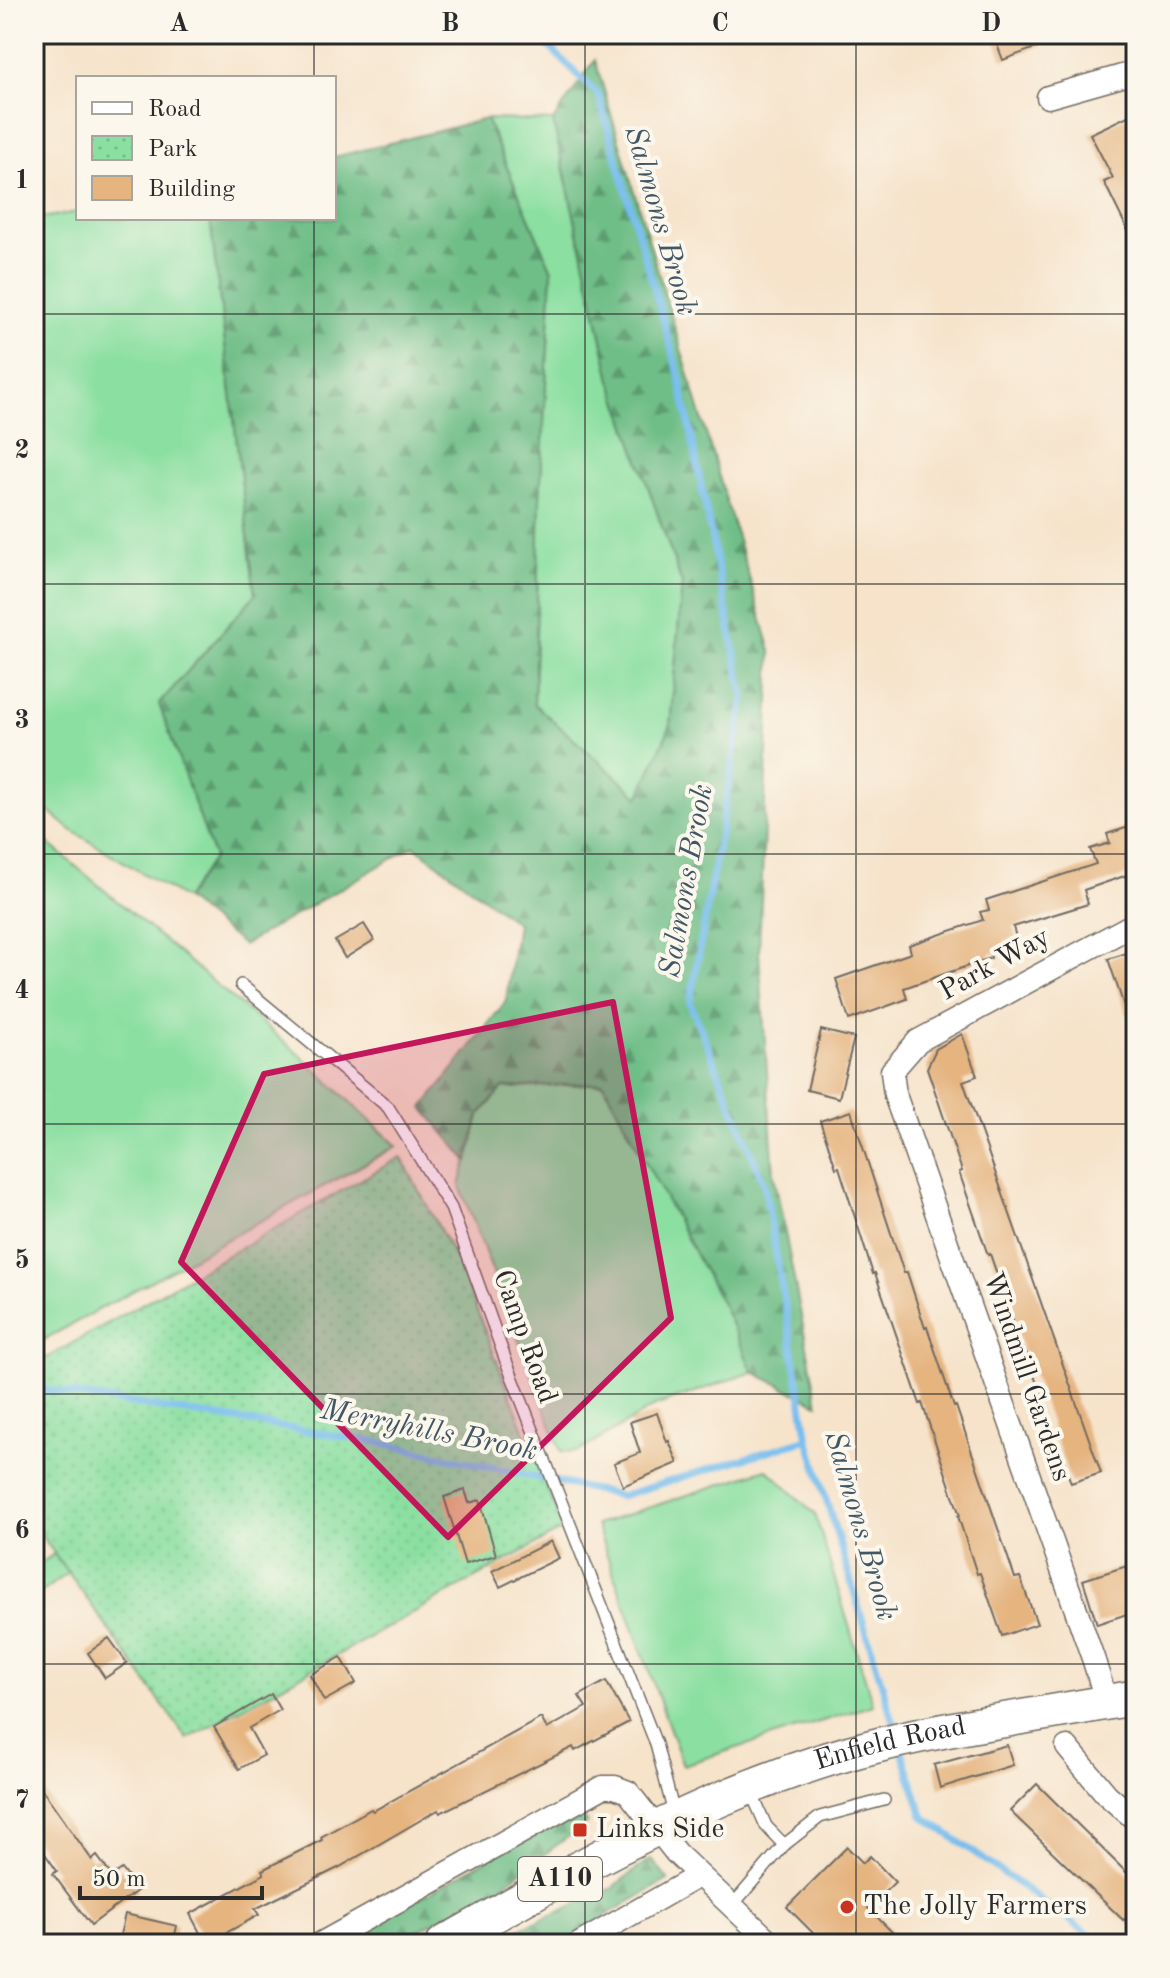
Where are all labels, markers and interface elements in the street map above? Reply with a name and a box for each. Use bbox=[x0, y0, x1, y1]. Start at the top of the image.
text: A bbox=[169, 11, 189, 37]
text: B bbox=[441, 11, 459, 37]
text: C bbox=[711, 11, 729, 37]
text: D bbox=[981, 11, 1001, 37]
legend bbox=[76, 76, 336, 220]
text: Road bbox=[148, 98, 201, 122]
water label: Salmons Brook bbox=[619, 123, 701, 319]
text: Park bbox=[148, 138, 197, 162]
text: 1 bbox=[14, 168, 30, 194]
text: Building bbox=[148, 178, 235, 202]
text: 2 bbox=[14, 438, 30, 464]
text: 3 bbox=[14, 708, 30, 734]
water label: Salmons Brook bbox=[655, 782, 719, 980]
street label: Park Way bbox=[935, 923, 1055, 1007]
text: 4 bbox=[14, 978, 30, 1004]
text: 5 bbox=[14, 1248, 30, 1274]
street label: Camp Road bbox=[487, 1267, 561, 1407]
street label: Windmill Gardens bbox=[977, 1269, 1075, 1485]
water label: Merryhills Brook bbox=[317, 1395, 540, 1467]
water label: Salmons Brook bbox=[819, 1428, 901, 1624]
text: 6 bbox=[14, 1518, 30, 1544]
street label: Enfield Road bbox=[811, 1713, 968, 1776]
text: 7 bbox=[14, 1788, 30, 1814]
place label: Links Side bbox=[596, 1816, 724, 1844]
marker: Links Side bbox=[571, 1821, 589, 1839]
scale bar bbox=[80, 1850, 262, 1900]
road number: A110 bbox=[518, 1857, 602, 1901]
text: 50 m bbox=[92, 1868, 146, 1892]
place label: The Jolly Farmers bbox=[863, 1893, 1087, 1921]
marker: The Jolly Farmers bbox=[838, 1898, 856, 1916]

